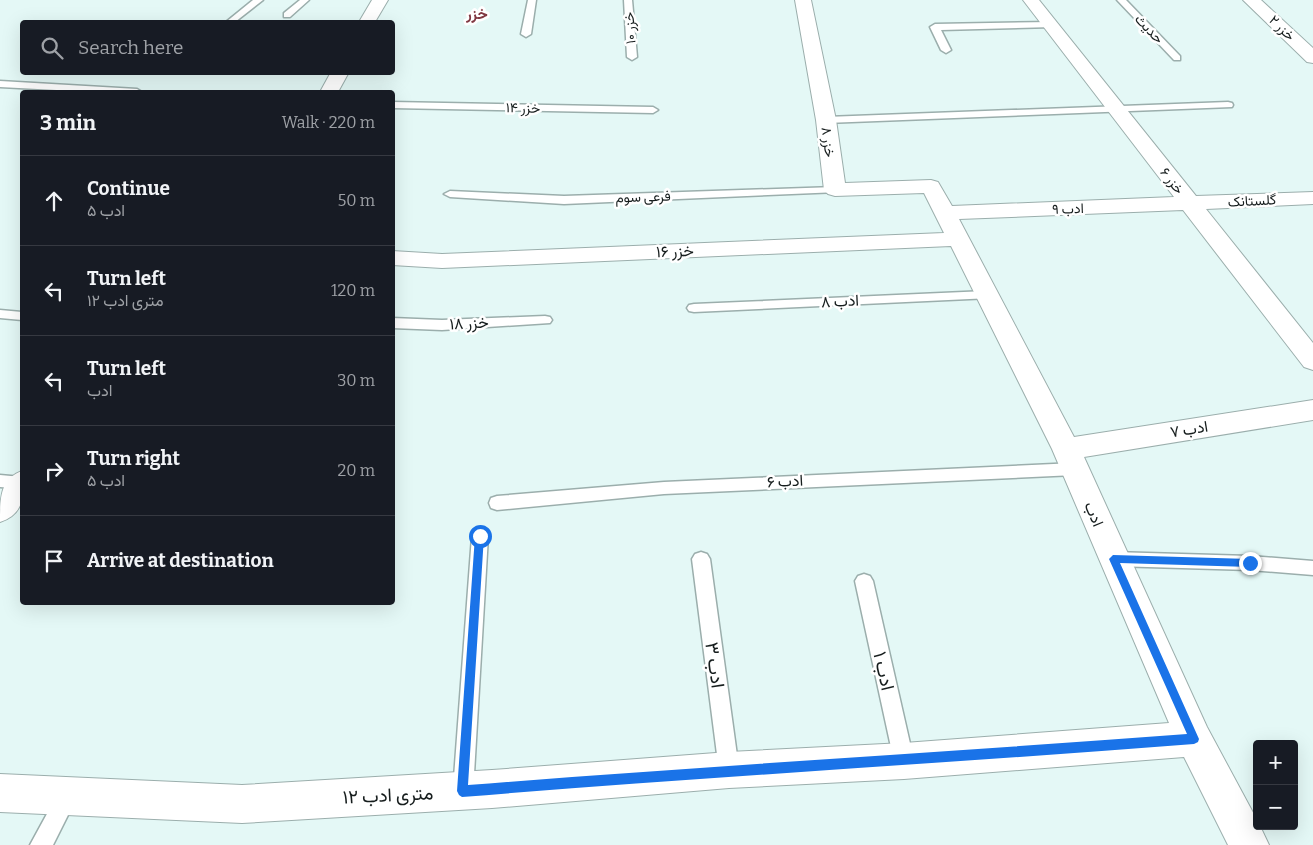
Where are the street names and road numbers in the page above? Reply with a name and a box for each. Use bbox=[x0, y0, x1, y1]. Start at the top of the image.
street label: خزر ۱۰ bbox=[620, 11, 640, 45]
street label: حدیث bbox=[1131, 11, 1167, 47]
street label: خزر ۲ bbox=[1265, 12, 1299, 44]
street label: خزر ۱۴ bbox=[506, 99, 540, 117]
street label: خزر ۸ bbox=[817, 126, 839, 158]
street label: خزر ۶ bbox=[1156, 164, 1188, 198]
street label: فرعی سوم bbox=[615, 188, 671, 206]
street label: گلستانک bbox=[1227, 191, 1277, 211]
street label: ادب ۹ bbox=[1052, 200, 1084, 218]
street label: خزر ۱۶ bbox=[656, 241, 695, 262]
street label: ادب ۸ bbox=[821, 291, 859, 311]
street label: خزر ۱۸ bbox=[449, 312, 489, 335]
street label: ادب ۷ bbox=[1169, 417, 1209, 441]
street label: ادب ۶ bbox=[766, 471, 804, 491]
street label: ادب bbox=[1080, 499, 1108, 529]
street label: ادب ۳ bbox=[700, 640, 730, 690]
street label: ادب ۱ bbox=[868, 649, 900, 693]
street label: ۱۲ متری ادب bbox=[342, 781, 434, 809]

